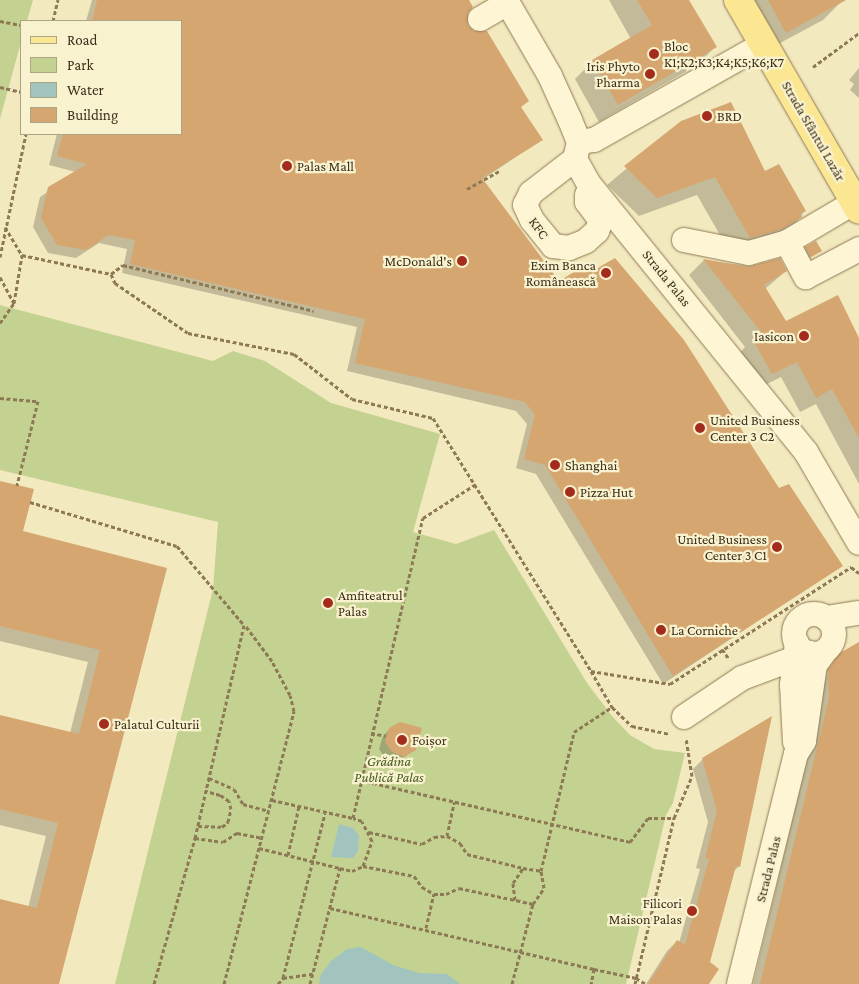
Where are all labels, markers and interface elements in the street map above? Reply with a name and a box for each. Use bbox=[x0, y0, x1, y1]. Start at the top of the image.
legend bbox=[20, 20, 182, 135]
text: Road bbox=[67, 32, 97, 48]
place label: Bloc K1;K2;K3;K4;K5;K6;K7 bbox=[664, 38, 784, 70]
marker: Bloc K1;K2;K3;K4;K5;K6;K7 bbox=[648, 48, 660, 60]
text: Park bbox=[67, 57, 94, 73]
place label: Iris Phyto Pharma bbox=[586, 58, 640, 90]
marker: Iris Phyto Pharma bbox=[644, 68, 656, 80]
street label: Strada Sfântul Lazăr bbox=[779, 78, 849, 184]
text: Water bbox=[67, 82, 104, 98]
text: Building bbox=[67, 107, 118, 123]
place label: BRD bbox=[717, 108, 742, 124]
marker: BRD bbox=[701, 110, 713, 122]
place label: Palas Mall bbox=[297, 158, 354, 174]
marker: Palas Mall bbox=[281, 160, 293, 172]
street label: KFC bbox=[525, 214, 553, 242]
street label: Strada Palas bbox=[639, 246, 695, 310]
place label: McDonald's bbox=[385, 253, 452, 269]
marker: McDonald's bbox=[456, 255, 468, 267]
place label: Exim Banca Românească bbox=[526, 257, 596, 290]
marker: Exim Banca Românească bbox=[600, 267, 612, 279]
place label: Iasicon bbox=[754, 328, 794, 344]
marker: Iasicon bbox=[798, 330, 810, 342]
place label: United Business Center 3 C2 bbox=[710, 412, 800, 444]
marker: United Business Center 3 C2 bbox=[694, 422, 706, 434]
place label: Shanghai bbox=[565, 457, 618, 473]
marker: Shanghai bbox=[549, 459, 561, 471]
place label: Pizza Hut bbox=[580, 484, 633, 500]
marker: Pizza Hut bbox=[564, 486, 576, 498]
place label: United Business Center 3 C1 bbox=[677, 531, 767, 564]
marker: United Business Center 3 C1 bbox=[771, 541, 783, 553]
place label: Amfiteatrul Palas bbox=[338, 587, 403, 620]
marker: Amfiteatrul Palas bbox=[322, 597, 334, 609]
place label: La Corniche bbox=[671, 622, 738, 638]
marker: La Corniche bbox=[655, 624, 667, 636]
place label: Palatul Culturii bbox=[114, 716, 199, 732]
marker: Palatul Culturii bbox=[98, 718, 110, 730]
place label: Foișor bbox=[412, 732, 447, 748]
marker: Foișor bbox=[396, 734, 408, 746]
park label: Grădina Publică Palas bbox=[354, 753, 424, 786]
street label: Strada Palas bbox=[752, 834, 784, 904]
place label: Filicori Maison Palas bbox=[609, 895, 682, 928]
marker: Filicori Maison Palas bbox=[686, 905, 698, 917]

